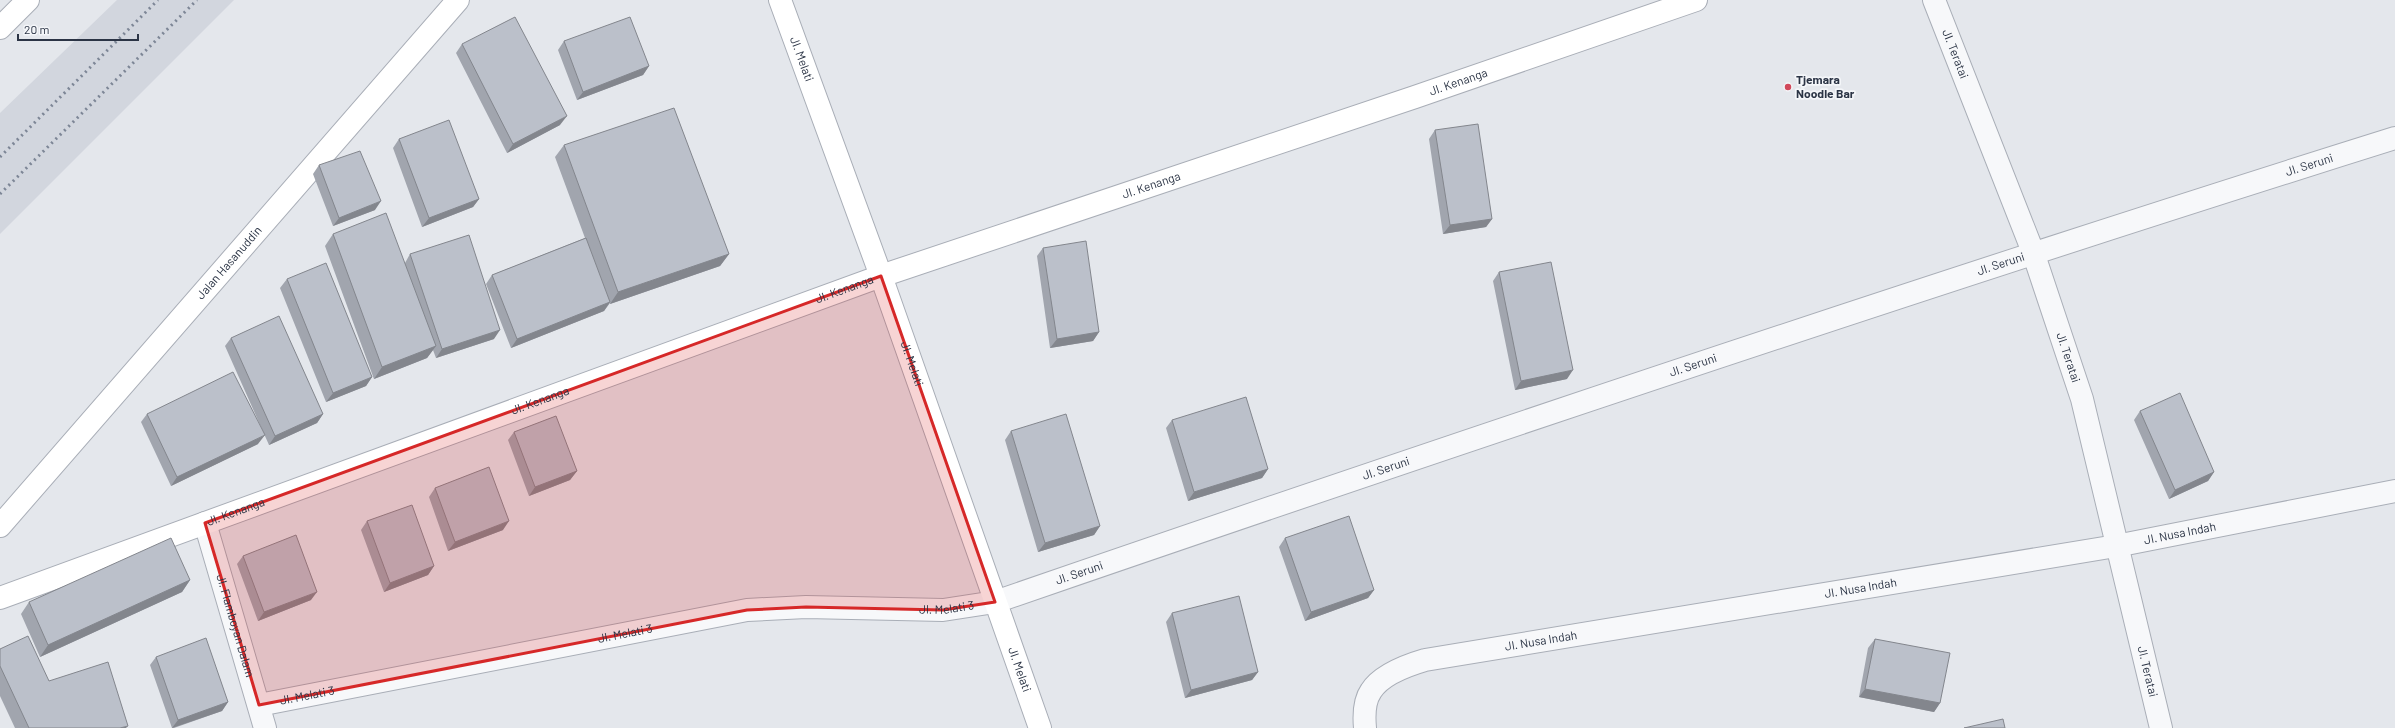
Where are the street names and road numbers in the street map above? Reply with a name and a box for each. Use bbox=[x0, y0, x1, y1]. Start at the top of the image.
street label: Jl. Teratai bbox=[1940, 27, 1972, 80]
street label: Jl. Melati bbox=[788, 34, 817, 83]
street label: Jl. Kenanga bbox=[1427, 65, 1489, 98]
street label: Jl. Seruni bbox=[2283, 150, 2335, 178]
street label: Jl. Kenanga bbox=[1120, 168, 1182, 201]
street label: Jalan Hasanuddin bbox=[193, 223, 264, 302]
street label: Jl. Seruni bbox=[1975, 249, 2026, 277]
street label: Jl. Kenanga bbox=[813, 271, 875, 305]
street label: Jl. Teratai bbox=[2054, 330, 2084, 384]
street label: Jl. Melati bbox=[898, 339, 927, 388]
street label: Jl. Seruni bbox=[1667, 350, 1718, 379]
street label: Jl. Kenanga bbox=[509, 383, 571, 417]
street label: Jl. Seruni bbox=[1360, 453, 1411, 482]
street label: Jl. Kenanga bbox=[205, 494, 266, 528]
street label: Jl. Nusa Indah bbox=[2143, 518, 2217, 546]
street label: Jl. Seruni bbox=[1053, 557, 1105, 587]
street label: Jl. Flamboyan Dalam bbox=[214, 572, 258, 679]
street label: Jl. Nusa Indah bbox=[1823, 574, 1898, 600]
street label: Jl. Melati 3 bbox=[919, 597, 975, 616]
street label: Jl. Melati 3 bbox=[596, 621, 653, 645]
street label: Jl. Nusa Indah bbox=[1504, 627, 1578, 653]
street label: Jl. Teratai bbox=[2136, 644, 2161, 698]
street label: Jl. Melati bbox=[1006, 645, 1035, 694]
street label: Jl. Melati 3 bbox=[278, 682, 335, 707]

